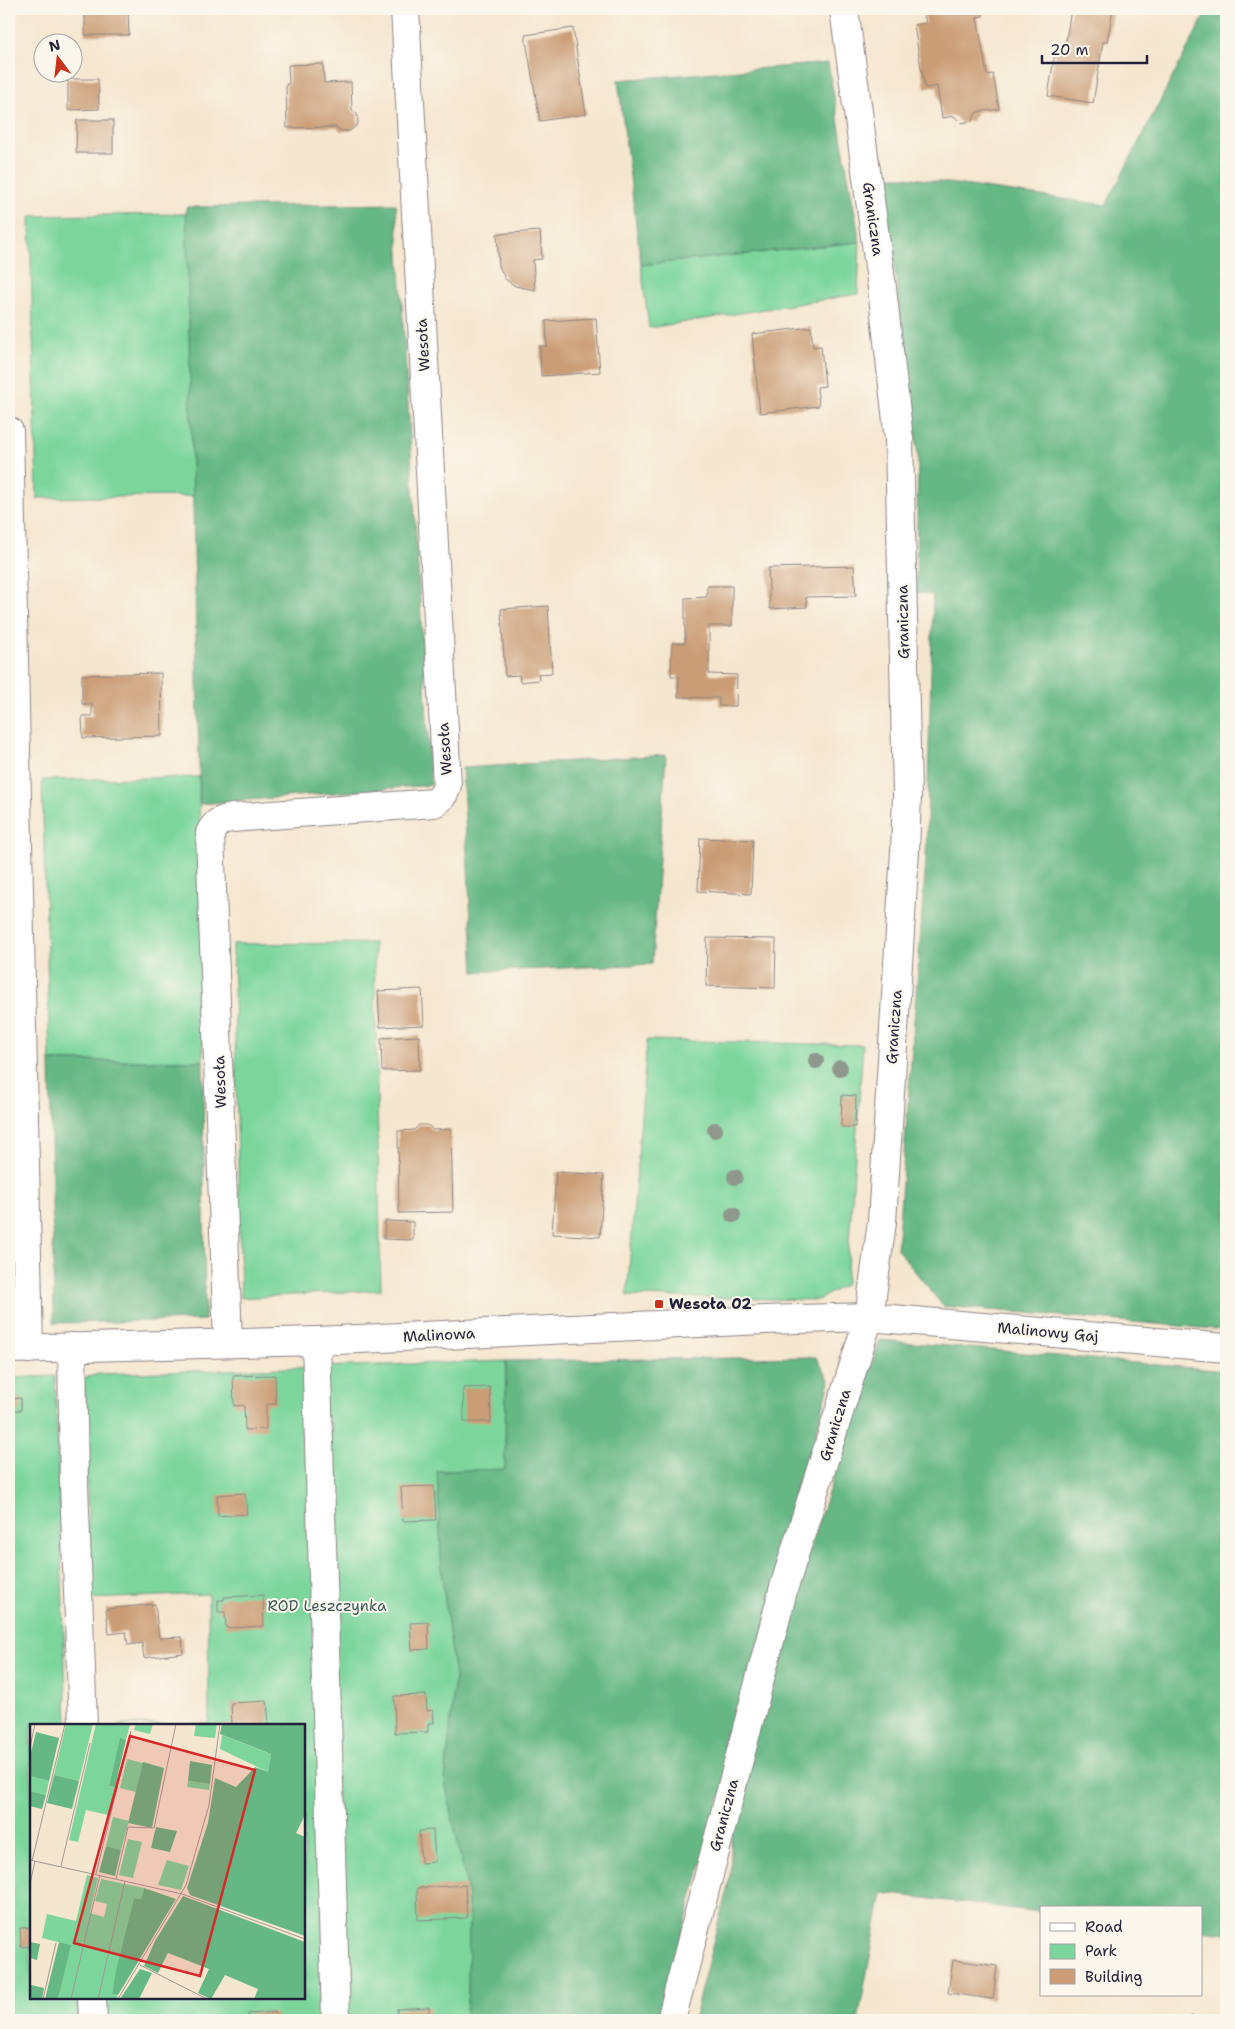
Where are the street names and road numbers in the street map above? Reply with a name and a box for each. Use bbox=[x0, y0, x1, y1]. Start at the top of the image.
street label: Graniczna bbox=[858, 181, 888, 258]
street label: Wesoła bbox=[412, 317, 434, 372]
street label: Graniczna bbox=[892, 584, 914, 659]
street label: Wesoła bbox=[433, 721, 457, 776]
street label: Graniczna bbox=[881, 989, 907, 1065]
street label: Wesoła bbox=[209, 1055, 231, 1109]
street label: Malinowy Gaj bbox=[997, 1318, 1099, 1346]
street label: Malinowa bbox=[402, 1323, 476, 1347]
street label: Graniczna bbox=[815, 1386, 856, 1463]
street label: Graniczna bbox=[705, 1776, 743, 1853]

